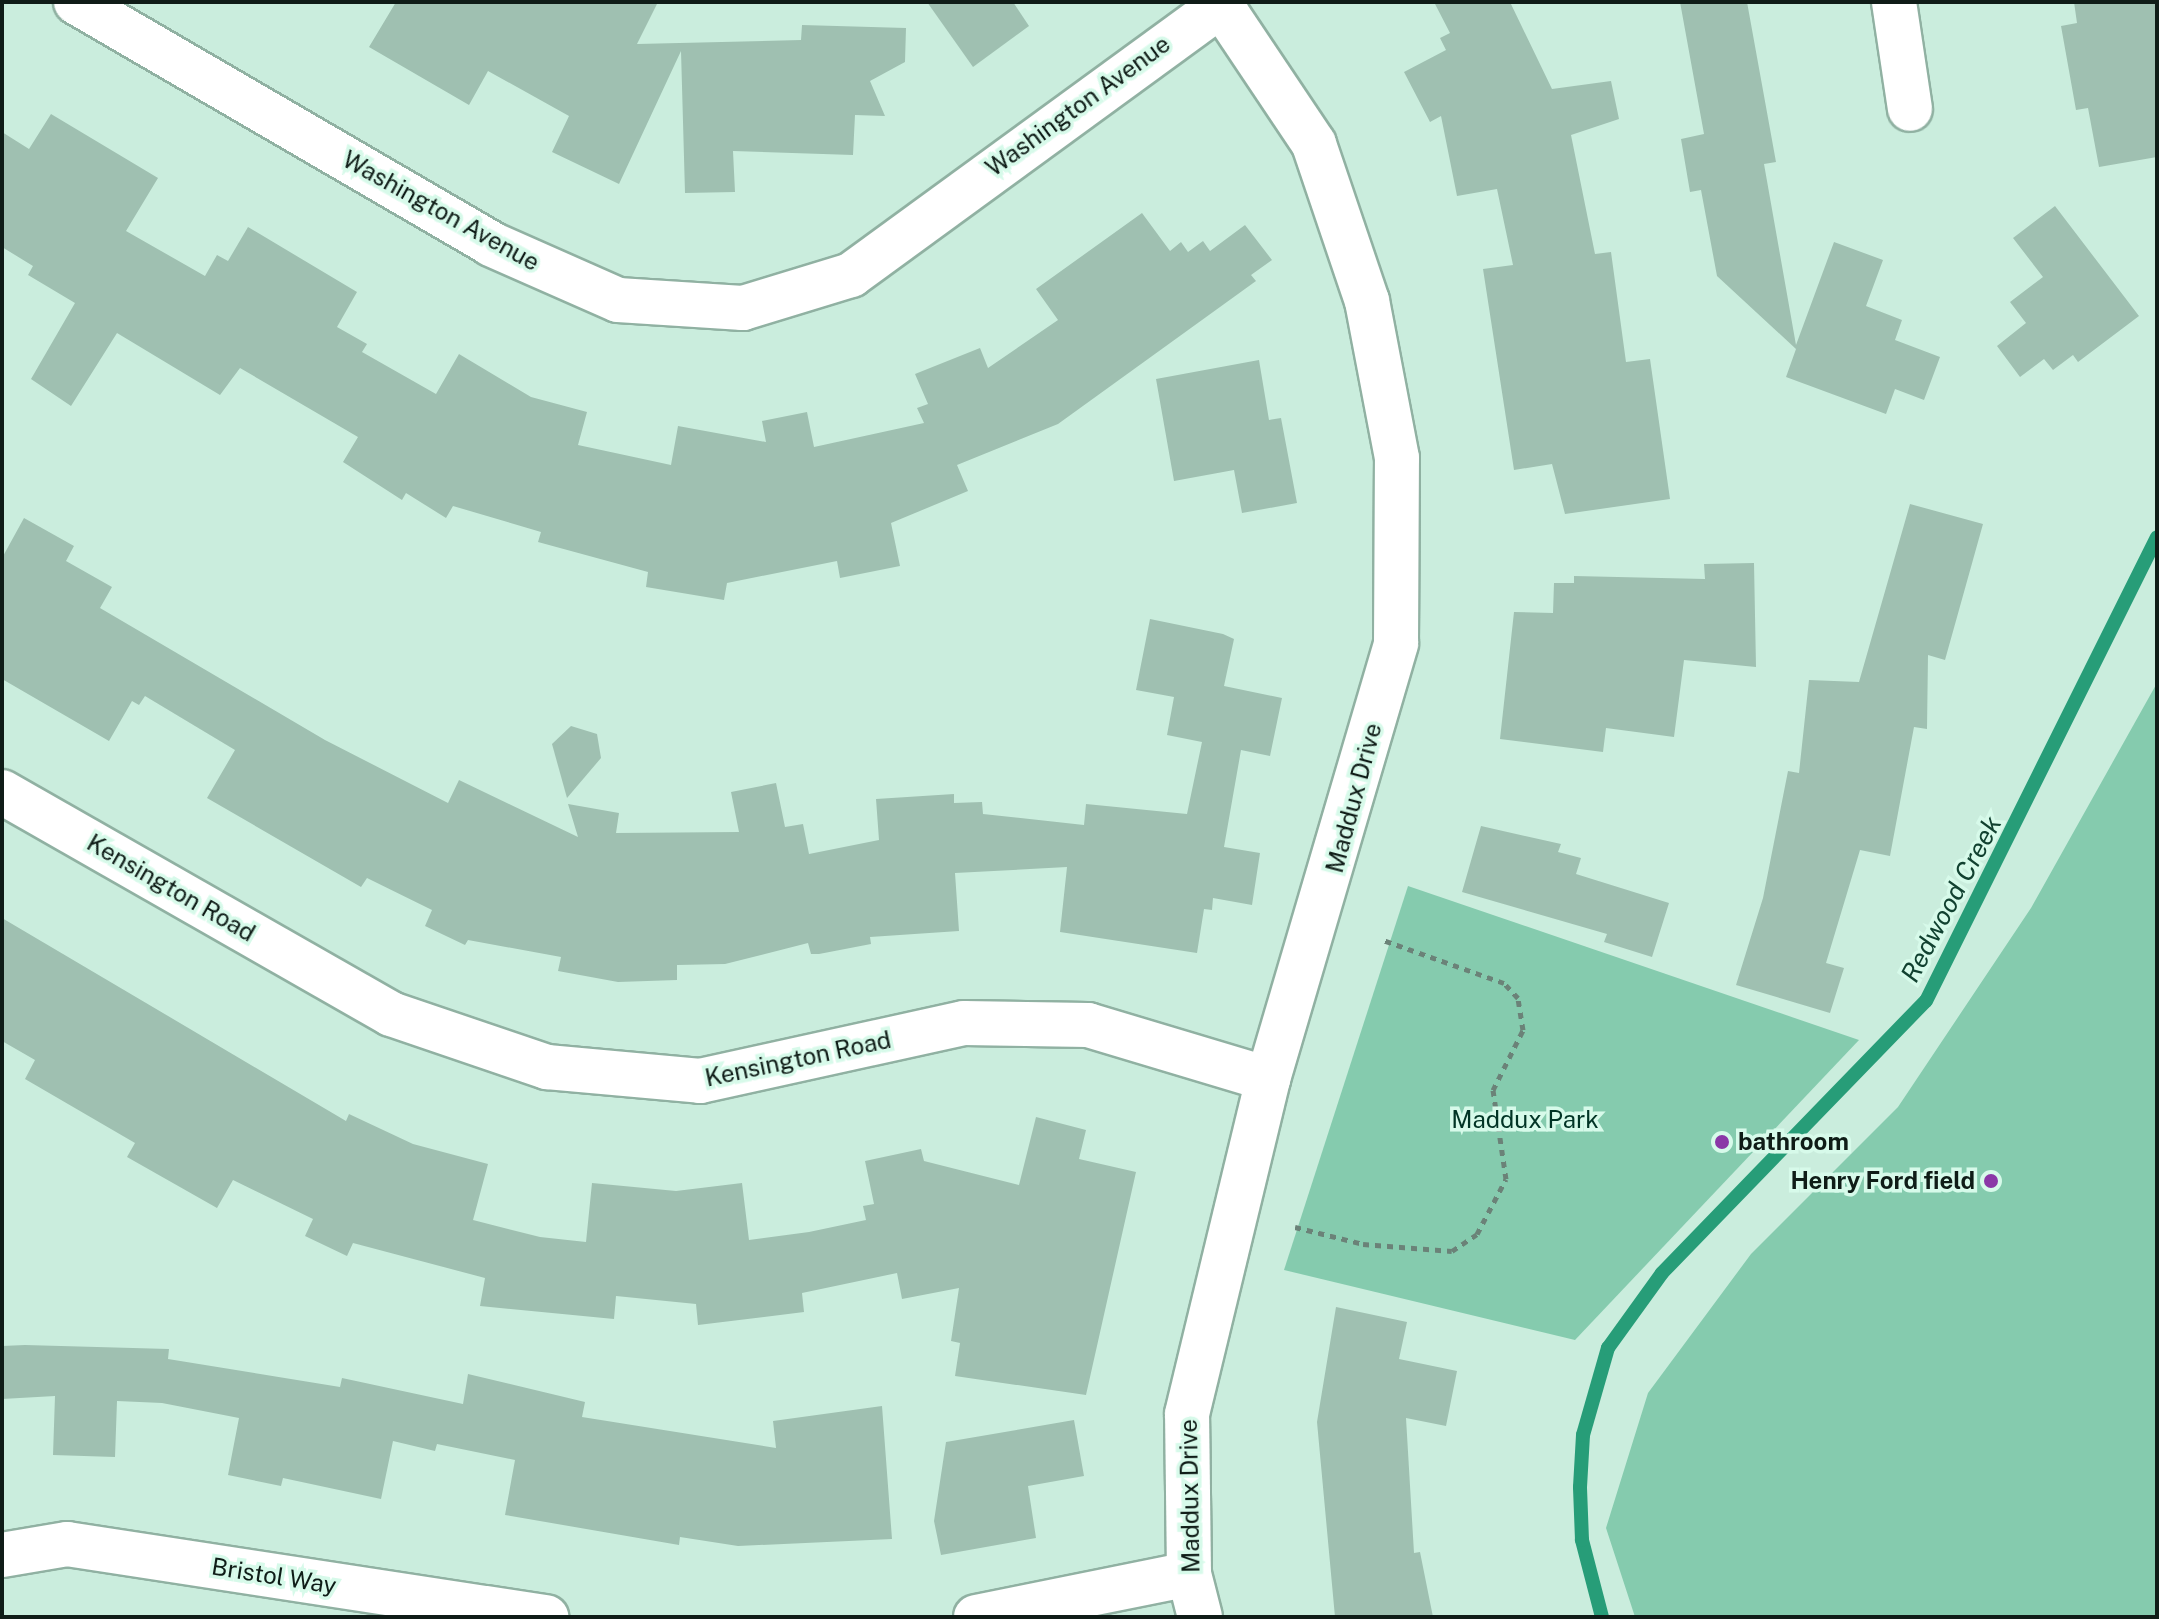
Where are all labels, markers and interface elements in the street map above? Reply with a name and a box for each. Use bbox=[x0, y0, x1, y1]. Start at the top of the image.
street label: Washington Avenue bbox=[980, 30, 1176, 182]
street label: Washington Avenue bbox=[338, 145, 544, 277]
street label: Maddux Drive bbox=[1320, 720, 1388, 876]
water label: Redwood Creek bbox=[1894, 811, 2008, 987]
street label: Kensington Road bbox=[82, 828, 260, 948]
street label: Kensington Road bbox=[702, 1025, 894, 1093]
park label: Maddux Park bbox=[1451, 1106, 1599, 1134]
place label: bathroom bbox=[1738, 1128, 1849, 1156]
marker: bathroom bbox=[1713, 1133, 1731, 1151]
place label: Henry Ford field bbox=[1790, 1167, 1975, 1195]
marker: Henry Ford field bbox=[1982, 1172, 2000, 1190]
street label: Maddux Drive bbox=[1174, 1419, 1206, 1573]
street label: Bristol Way bbox=[209, 1552, 339, 1600]

